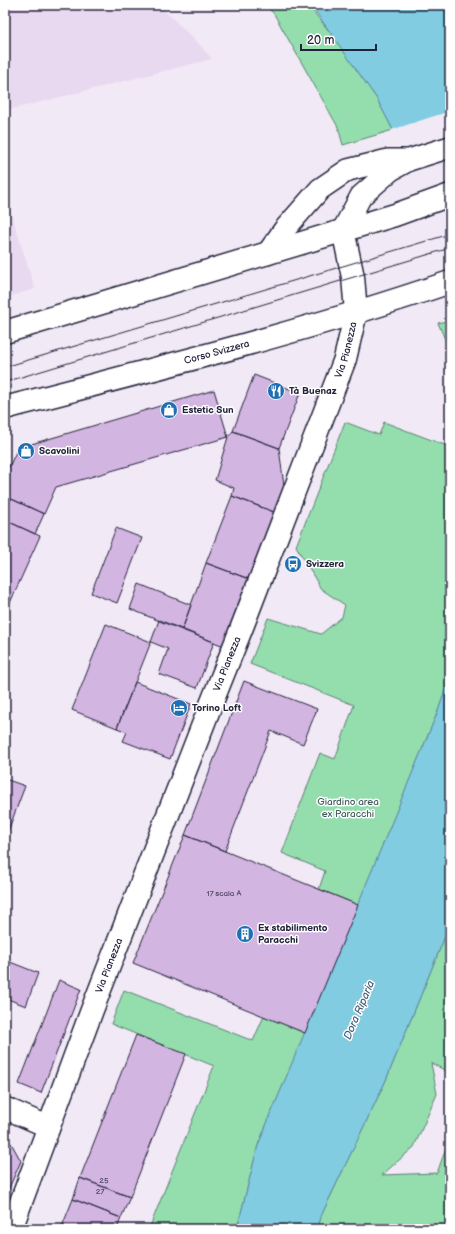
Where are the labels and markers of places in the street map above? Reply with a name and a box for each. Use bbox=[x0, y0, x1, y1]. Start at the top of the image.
restaurant icon: Tà Buenaz bbox=[266, 381, 286, 401]
place label: Tà Buenaz bbox=[289, 385, 337, 397]
shop icon: Estetic Sun bbox=[159, 400, 179, 420]
place label: Estetic Sun bbox=[182, 404, 234, 416]
shop icon: Scavolini bbox=[16, 441, 36, 461]
place label: Scavolini bbox=[39, 445, 80, 457]
bus stop icon: Svizzera bbox=[283, 554, 303, 574]
place label: Svizzera bbox=[306, 558, 344, 570]
hotel icon: Torino Loft bbox=[169, 698, 189, 718]
place label: Torino Loft bbox=[192, 702, 242, 714]
place label: Ex stabilimento Paracchi bbox=[258, 922, 328, 946]
building icon: Ex stabilimento Paracchi bbox=[235, 924, 255, 944]

